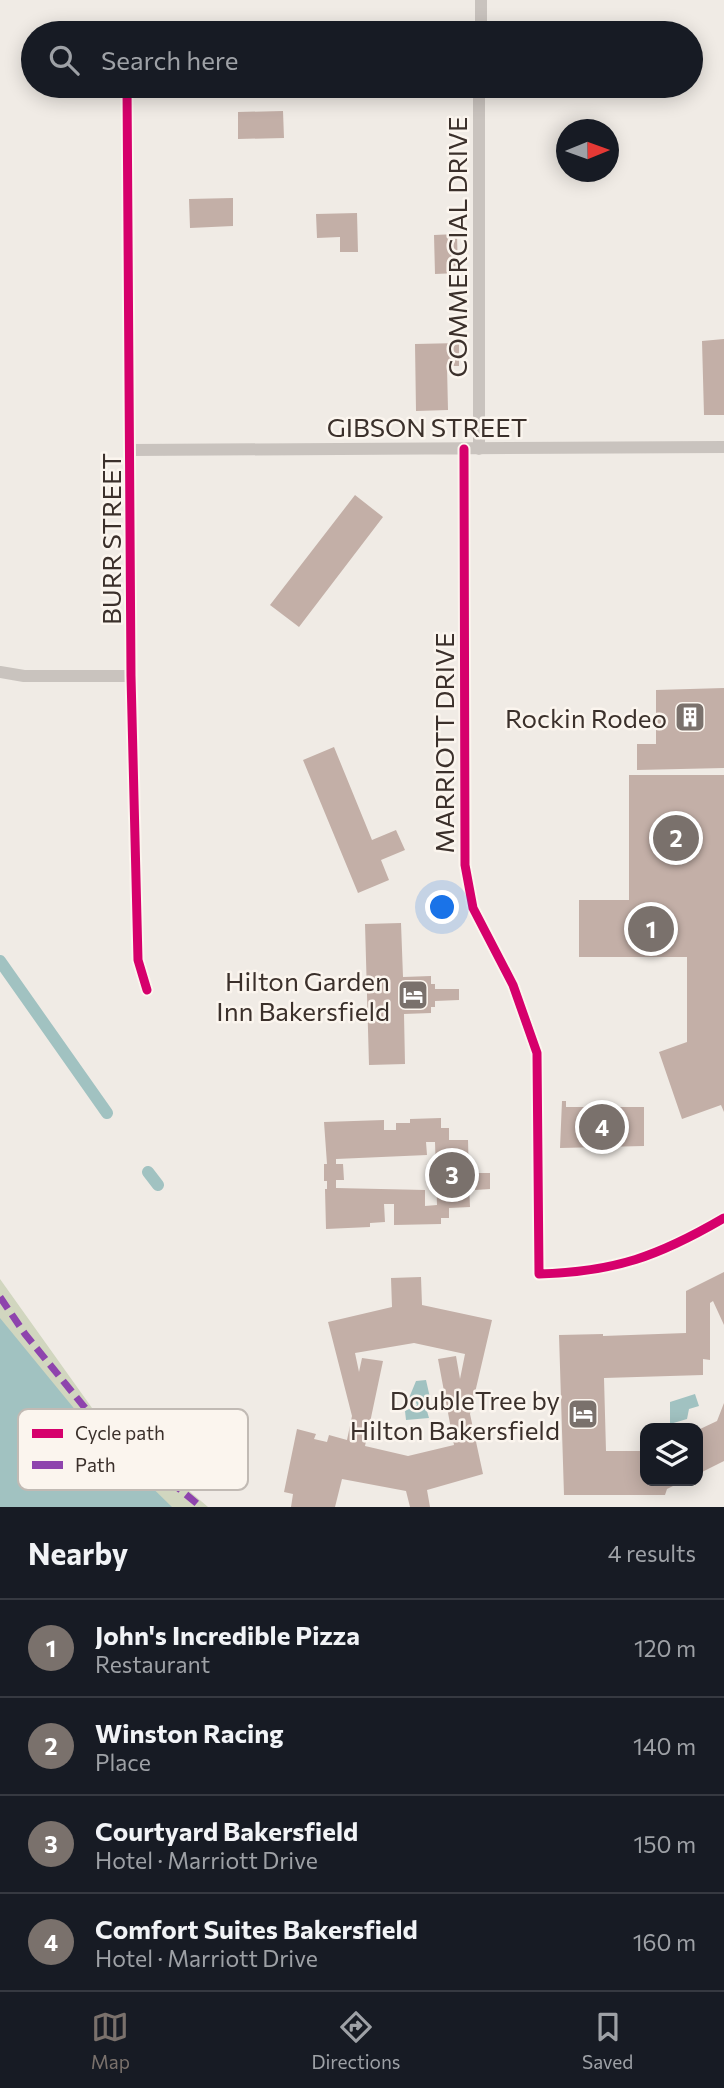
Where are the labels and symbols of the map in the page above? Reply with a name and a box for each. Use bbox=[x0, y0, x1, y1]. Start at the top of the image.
street label: COMMERCIAL DRIVE bbox=[441, 117, 472, 377]
north arrow bbox=[556, 119, 619, 182]
street label: GIBSON STREET bbox=[327, 411, 527, 442]
street label: BURR STREET bbox=[95, 453, 126, 625]
street label: MARRIOTT DRIVE bbox=[428, 633, 459, 853]
building icon: Rockin Rodeo bbox=[673, 700, 707, 734]
place label: Rockin Rodeo bbox=[505, 702, 667, 733]
pin: 2 bbox=[653, 812, 699, 864]
your location bbox=[425, 890, 459, 924]
pin: 1 bbox=[628, 903, 674, 955]
place label: Hilton Garden Inn Bakersfield bbox=[216, 965, 390, 1026]
hotel icon: Hilton Garden Inn Bakersfield bbox=[396, 978, 430, 1012]
pin: 4 bbox=[579, 1101, 625, 1153]
pin: 3 bbox=[429, 1149, 475, 1201]
place label: DoubleTree by Hilton Bakersfield bbox=[350, 1384, 560, 1445]
hotel icon: DoubleTree by Hilton Bakersfield bbox=[566, 1397, 600, 1431]
legend bbox=[18, 1409, 248, 1490]
text: Cycle path bbox=[75, 1421, 165, 1444]
text: Path bbox=[75, 1453, 116, 1476]

